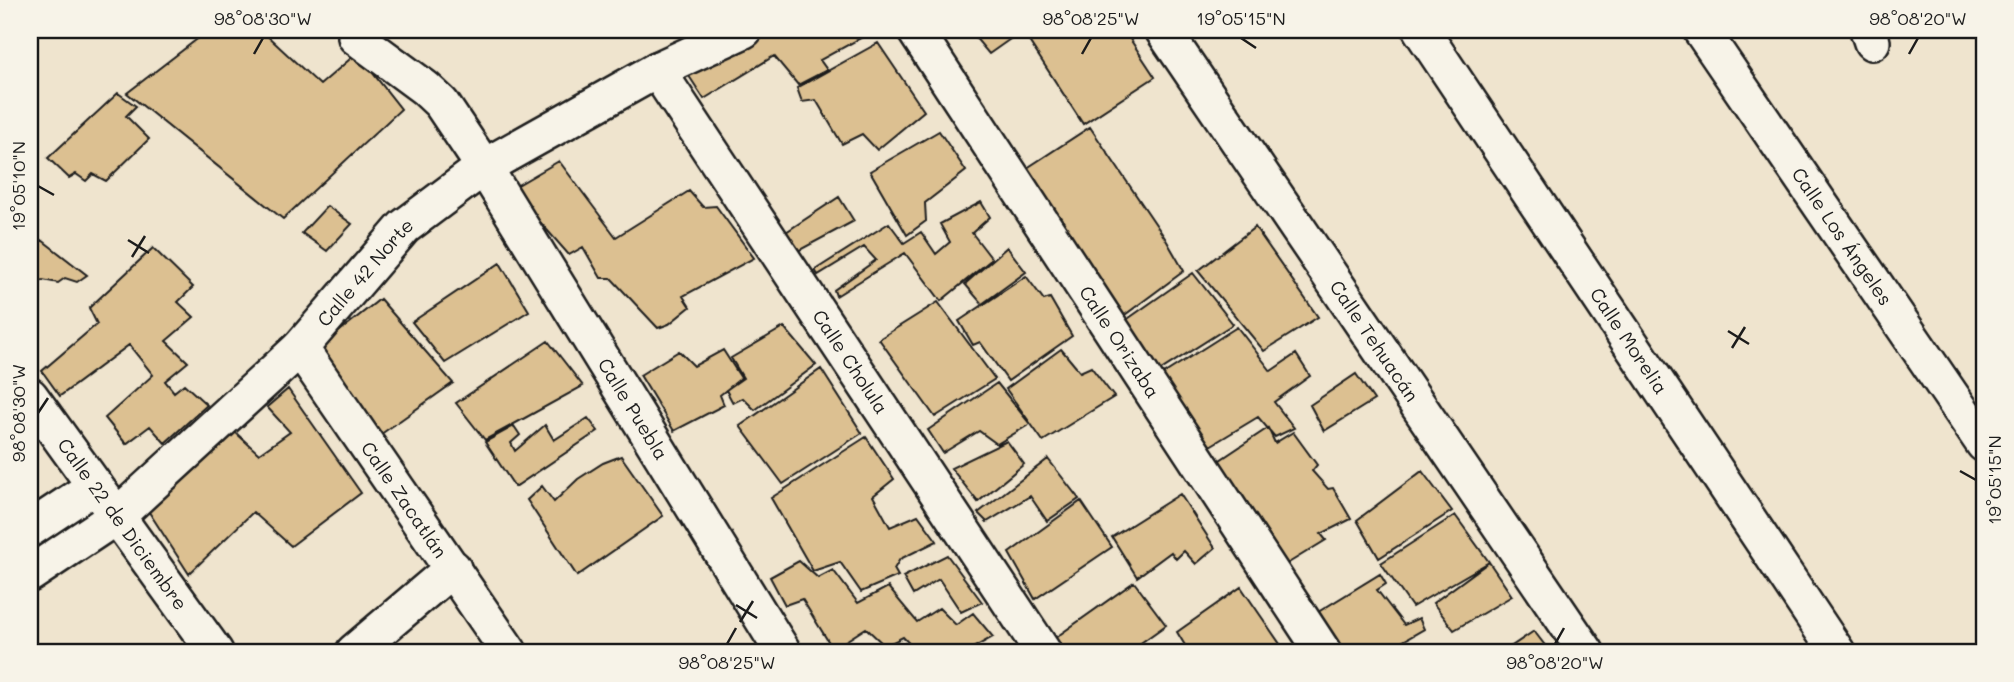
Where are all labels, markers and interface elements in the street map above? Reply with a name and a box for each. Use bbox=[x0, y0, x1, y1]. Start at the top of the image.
text: 98°08'30"W bbox=[214, 6, 312, 30]
text: 98°08'25"W bbox=[1042, 6, 1140, 30]
text: 19°05'15"N bbox=[1196, 6, 1286, 30]
text: 98°08'20"W bbox=[1869, 6, 1967, 30]
text: 19°05'10"N bbox=[6, 141, 30, 231]
street label: Calle Los Ángeles bbox=[1787, 162, 1898, 310]
street label: Calle 42 Norte bbox=[311, 212, 418, 331]
street label: Calle Tehuacán bbox=[1325, 275, 1425, 406]
street label: Calle Orizaba bbox=[1074, 281, 1166, 403]
street label: Calle Morelia bbox=[1585, 283, 1674, 399]
street label: Calle Cholula bbox=[807, 304, 895, 418]
street label: Calle Puebla bbox=[593, 353, 674, 464]
text: 98°08'30"W bbox=[6, 364, 30, 462]
street label: Calle 22 de Diciembre bbox=[52, 433, 193, 615]
text: 19°05'15"N bbox=[1982, 435, 2006, 525]
street label: Calle Zacatlán bbox=[356, 436, 453, 562]
text: 98°08'25"W bbox=[678, 650, 776, 674]
text: 98°08'20"W bbox=[1506, 650, 1604, 674]

